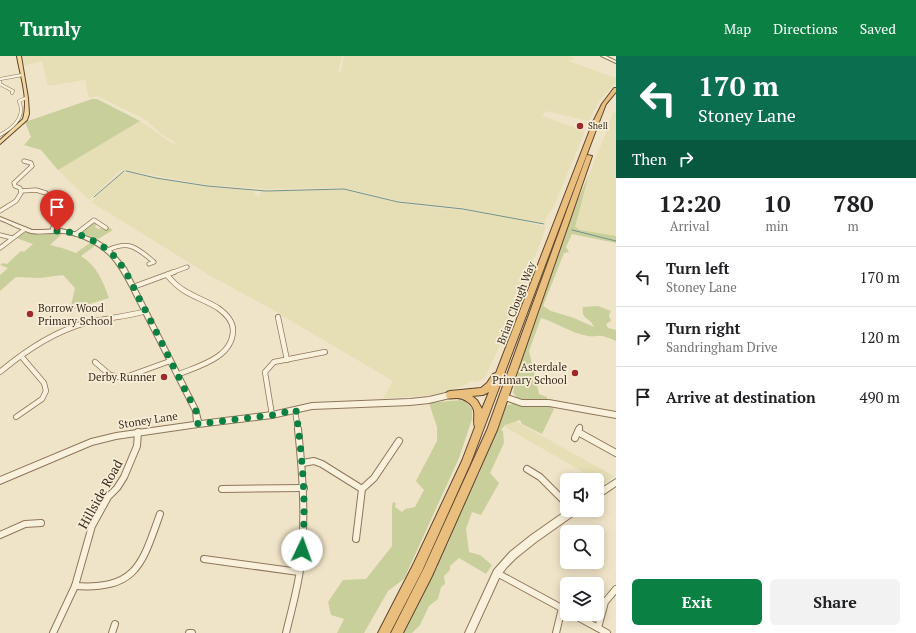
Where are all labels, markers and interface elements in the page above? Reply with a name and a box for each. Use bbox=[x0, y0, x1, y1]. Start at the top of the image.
text: Turnly bbox=[20, 16, 81, 41]
text: Map bbox=[724, 19, 751, 38]
text: Directions bbox=[773, 19, 838, 38]
text: Saved bbox=[860, 19, 896, 38]
text: 170 m bbox=[698, 67, 779, 104]
icon: left bbox=[632, 72, 684, 124]
text: Stoney Lane bbox=[698, 103, 796, 127]
place label: Shell bbox=[588, 120, 608, 132]
marker: Shell bbox=[575, 121, 585, 131]
icon: right bbox=[675, 148, 697, 170]
text: Then bbox=[632, 149, 667, 169]
text: 12:20 bbox=[658, 187, 721, 219]
text: 10 bbox=[763, 187, 790, 219]
text: 780 bbox=[833, 187, 874, 219]
pin bbox=[40, 190, 74, 231]
icon: arrive bbox=[46, 196, 68, 218]
text: Arrival bbox=[670, 217, 710, 235]
text: min bbox=[765, 217, 788, 235]
text: m bbox=[848, 217, 859, 235]
text: Turn left bbox=[666, 258, 730, 278]
street label: Brian Clough Way bbox=[494, 259, 538, 346]
icon: left bbox=[632, 266, 654, 288]
text: 170 m bbox=[859, 267, 900, 287]
text: Stoney Lane bbox=[666, 278, 737, 296]
place label: Borrow Wood Primary School bbox=[38, 301, 113, 328]
marker: Borrow Wood Primary School bbox=[25, 309, 35, 319]
text: Turn right bbox=[666, 318, 741, 338]
icon: right bbox=[632, 326, 654, 348]
text: 120 m bbox=[859, 327, 900, 347]
text: Sandringham Drive bbox=[666, 338, 778, 356]
place label: Asterdale Primary School bbox=[492, 360, 567, 387]
marker: Asterdale Primary School bbox=[570, 368, 580, 378]
place label: Derby Runner bbox=[88, 370, 157, 384]
marker: Derby Runner bbox=[159, 372, 169, 382]
icon: arrive bbox=[632, 386, 654, 408]
text: Arrive at destination bbox=[666, 387, 816, 407]
text: 490 m bbox=[859, 387, 900, 407]
street label: Stoney Lane bbox=[117, 408, 179, 432]
street label: Hillside Road bbox=[74, 456, 126, 532]
map controls bbox=[560, 473, 604, 621]
button: sound bbox=[560, 473, 604, 517]
button: search bbox=[560, 525, 604, 569]
position arrow bbox=[281, 529, 323, 571]
button: layers bbox=[560, 577, 604, 621]
button: Exit bbox=[632, 579, 762, 625]
button: Share bbox=[770, 579, 900, 625]

